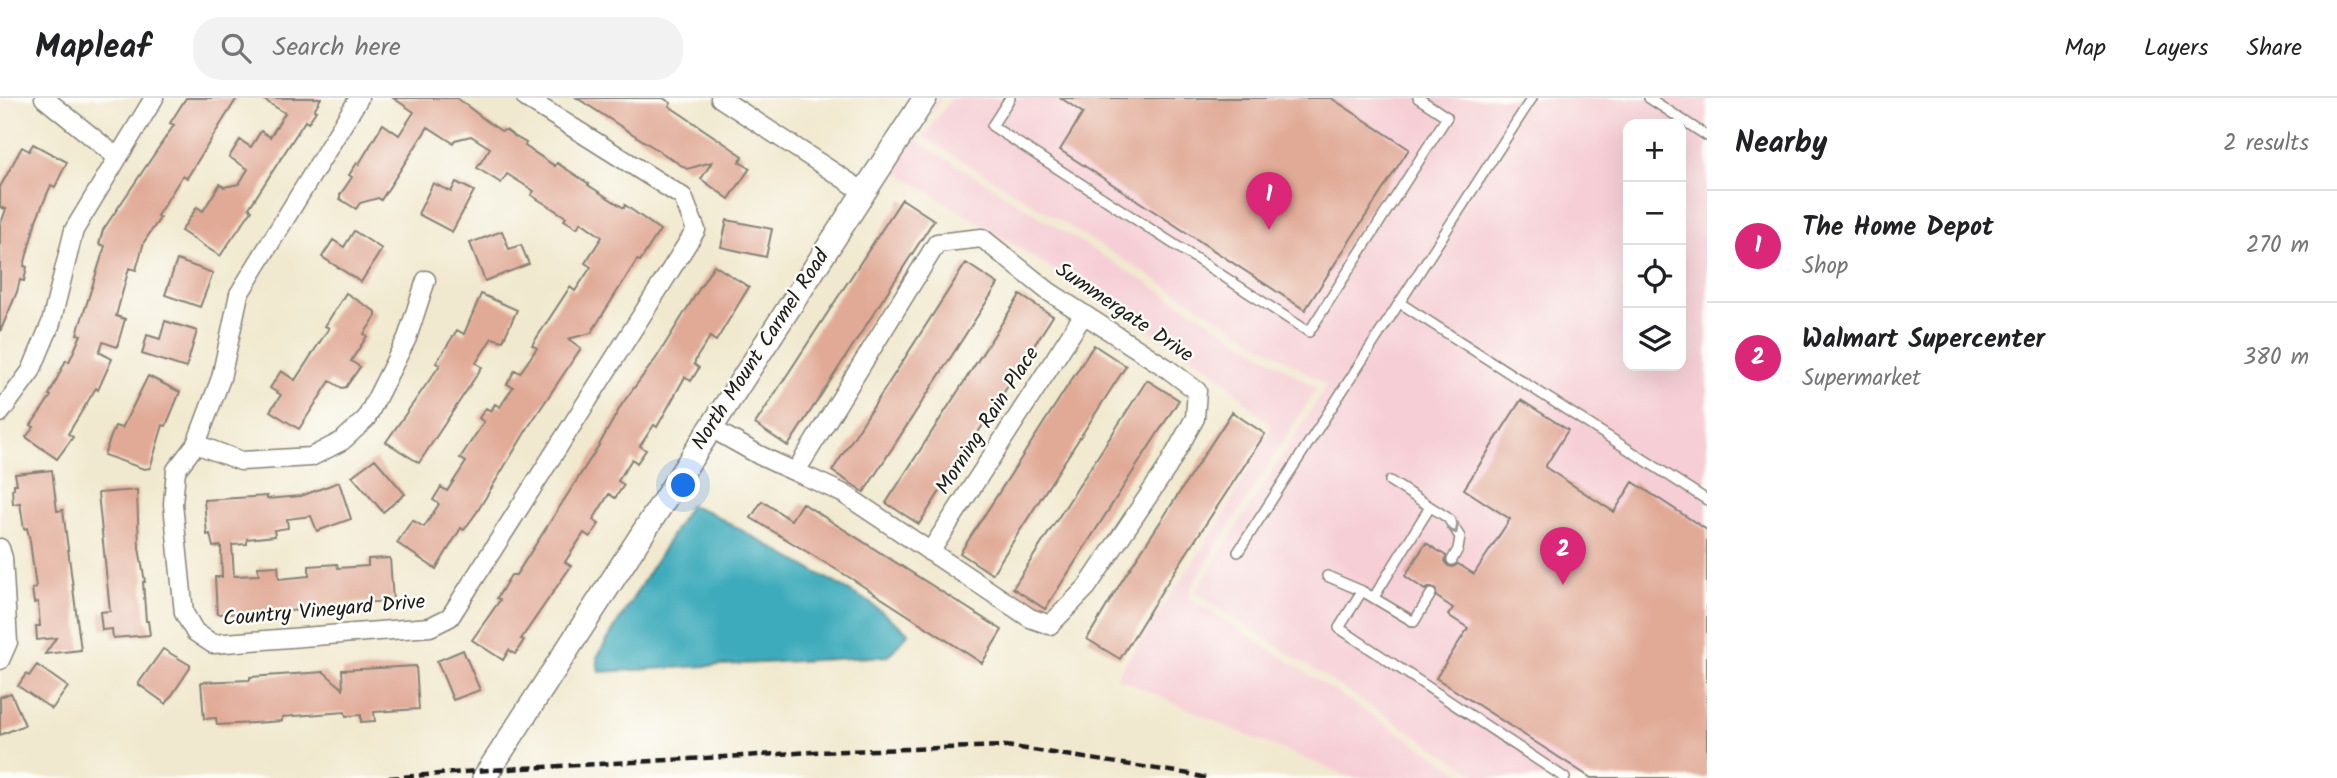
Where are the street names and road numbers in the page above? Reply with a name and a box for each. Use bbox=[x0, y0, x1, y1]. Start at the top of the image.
street label: North Mount Carmel Road bbox=[684, 243, 839, 457]
street label: Summergate Drive bbox=[1048, 254, 1200, 372]
street label: Morning Rain Place bbox=[928, 340, 1049, 502]
street label: Country Vineyard Drive bbox=[221, 586, 427, 636]

